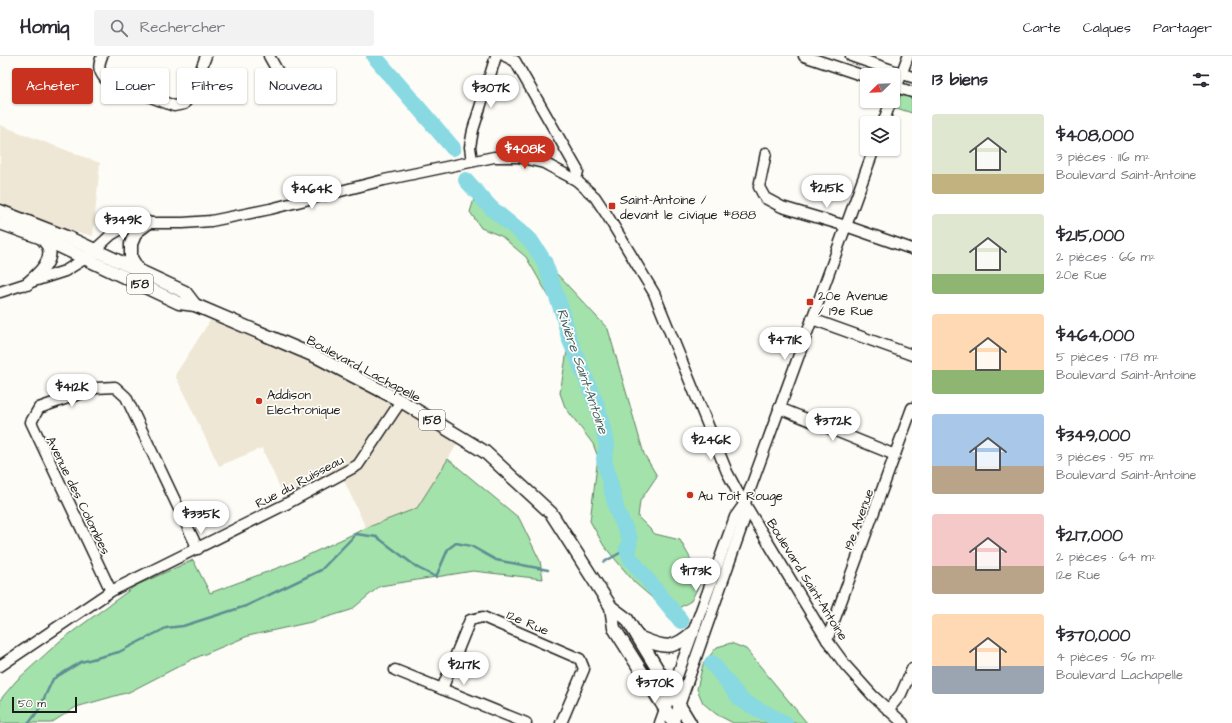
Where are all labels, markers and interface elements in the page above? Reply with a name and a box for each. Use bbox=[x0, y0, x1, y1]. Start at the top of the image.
search box bbox=[94, 10, 374, 46]
text: Homiq bbox=[20, 14, 70, 41]
icon: search bbox=[108, 17, 130, 39]
text: Rechercher bbox=[140, 17, 225, 38]
text: Carte bbox=[1023, 18, 1061, 38]
text: Calques bbox=[1083, 18, 1131, 38]
text: Partager bbox=[1153, 18, 1212, 38]
chip: Acheter bbox=[12, 68, 93, 104]
chip: Louer bbox=[101, 68, 169, 104]
chip: Filtres bbox=[177, 68, 247, 104]
chip: Nouveau bbox=[255, 68, 336, 104]
north arrow bbox=[860, 68, 900, 108]
map controls bbox=[860, 68, 900, 156]
text: 13 biens bbox=[932, 68, 988, 92]
icon: filters bbox=[1190, 69, 1212, 91]
pin: $307K bbox=[463, 75, 519, 109]
text: $307K bbox=[472, 79, 510, 97]
button: layers bbox=[860, 116, 900, 156]
text: $408,000 bbox=[1056, 124, 1134, 148]
icon: home bbox=[964, 130, 1012, 178]
pin: $408K bbox=[497, 136, 553, 170]
text: $408K bbox=[505, 140, 545, 158]
text: 3 pièces · 116 m² bbox=[1056, 148, 1150, 166]
text: Boulevard Saint-Antoine bbox=[1056, 166, 1196, 184]
pin: $215K bbox=[799, 175, 855, 209]
pin: $464K bbox=[284, 176, 340, 210]
text: $215K bbox=[810, 179, 844, 197]
text: $464K bbox=[292, 180, 332, 198]
place label: Saint-Antoine / devant le civique #888 bbox=[620, 191, 757, 224]
marker: Saint-Antoine / devant le civique #888 bbox=[607, 201, 617, 211]
pin: $349K bbox=[95, 207, 151, 241]
text: $349K bbox=[104, 211, 142, 229]
text: $215,000 bbox=[1056, 224, 1125, 248]
icon: home bbox=[964, 230, 1012, 278]
text: 2 pièces · 66 m² bbox=[1056, 248, 1155, 266]
text: 20e Rue bbox=[1056, 266, 1107, 284]
road number: 158 bbox=[127, 274, 153, 294]
place label: 20e Avenue / 19e Rue bbox=[818, 287, 888, 320]
marker: 20e Avenue / 19e Rue bbox=[805, 297, 815, 307]
water label: Rivière Saint-Antoine bbox=[551, 306, 613, 438]
text: $464,000 bbox=[1056, 324, 1134, 348]
pin: $471K bbox=[757, 327, 813, 361]
icon: home bbox=[964, 330, 1012, 378]
street label: Boulevard Lachapelle bbox=[303, 331, 424, 407]
text: $471K bbox=[768, 331, 802, 349]
text: 5 pièces · 178 m² bbox=[1056, 348, 1159, 366]
text: Boulevard Saint-Antoine bbox=[1056, 366, 1196, 384]
pin: $412K bbox=[44, 374, 100, 408]
text: $412K bbox=[55, 378, 89, 396]
place label: Addison Electronique bbox=[267, 386, 341, 419]
marker: Addison Electronique bbox=[254, 396, 264, 406]
pin: $372K bbox=[805, 408, 861, 442]
road number: 158 bbox=[419, 410, 445, 430]
text: $372K bbox=[814, 412, 852, 430]
text: $349,000 bbox=[1056, 424, 1131, 448]
pin: $246K bbox=[683, 427, 739, 461]
icon: home bbox=[964, 430, 1012, 478]
text: $246K bbox=[691, 431, 731, 449]
street label: Avenue des Colombes bbox=[42, 433, 115, 558]
text: 3 pièces · 95 m² bbox=[1056, 448, 1155, 466]
street label: Rue du Ruisseau bbox=[252, 451, 347, 513]
text: Boulevard Saint-Antoine bbox=[1056, 466, 1196, 484]
street label: 19e Avenue bbox=[840, 486, 878, 552]
place label: Au Toit Rouge bbox=[698, 487, 783, 506]
marker: Au Toit Rouge bbox=[685, 490, 695, 500]
pin: $335K bbox=[173, 501, 229, 535]
text: $335K bbox=[182, 505, 220, 523]
street label: Boulevard Saint-Antoine bbox=[762, 515, 852, 644]
text: $217,000 bbox=[1056, 524, 1123, 548]
icon: home bbox=[964, 530, 1012, 578]
text: 2 pièces · 64 m² bbox=[1056, 548, 1156, 566]
pin: $173K bbox=[668, 558, 724, 592]
text: $173K bbox=[680, 562, 712, 580]
text: 12e Rue bbox=[1056, 566, 1100, 584]
street label: 12e Rue bbox=[504, 606, 551, 640]
text: $370,000 bbox=[1056, 624, 1131, 648]
icon: home bbox=[964, 630, 1012, 678]
text: 4 pièces · 96 m² bbox=[1056, 648, 1156, 666]
pin: $217K bbox=[436, 652, 492, 686]
text: $217K bbox=[448, 656, 480, 674]
text: Boulevard Lachapelle bbox=[1056, 666, 1183, 684]
pin: $370K bbox=[627, 670, 683, 704]
text: $370K bbox=[636, 674, 674, 692]
scale bar bbox=[12, 695, 77, 714]
text: 50 m bbox=[18, 696, 46, 711]

